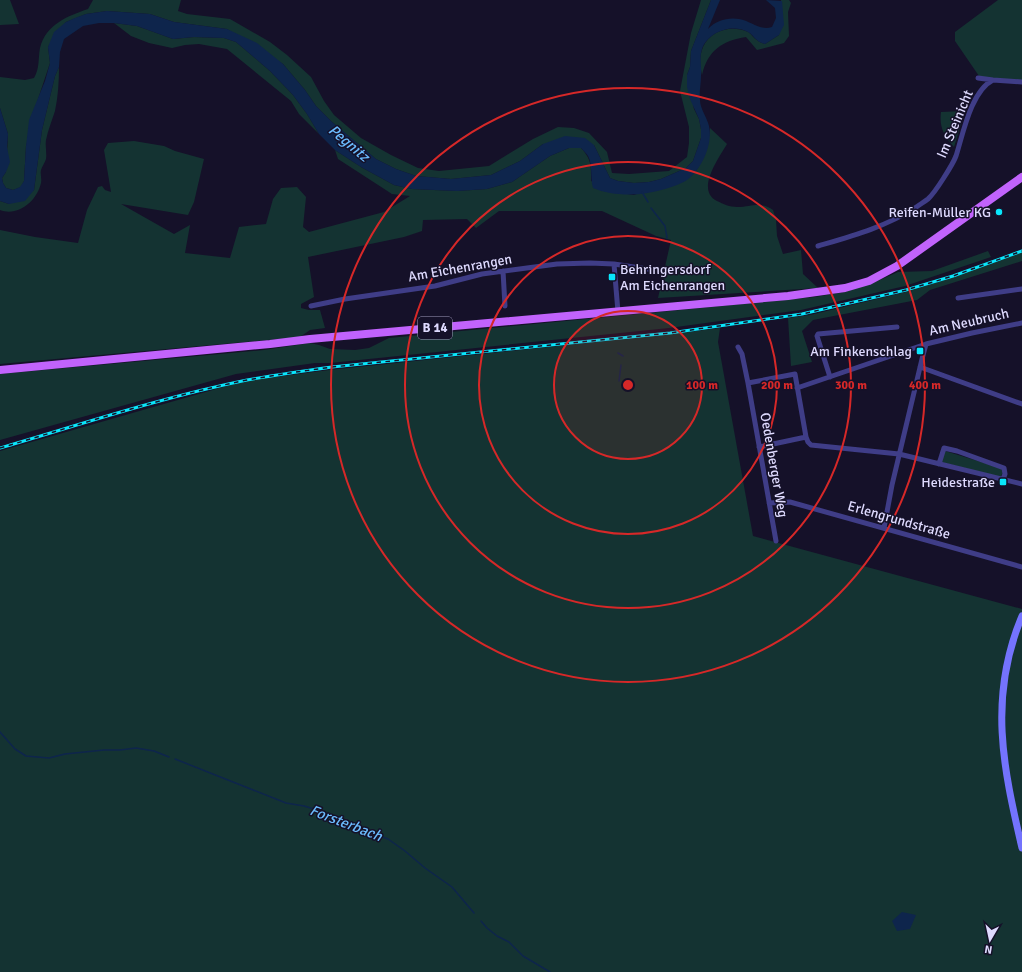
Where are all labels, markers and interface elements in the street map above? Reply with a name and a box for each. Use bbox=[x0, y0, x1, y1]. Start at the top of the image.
street label: Im Steinicht bbox=[933, 87, 977, 161]
water label: Pegnitz bbox=[325, 121, 374, 166]
place label: Reifen-Müller KG bbox=[889, 204, 991, 221]
marker: Reifen-Müller KG bbox=[994, 207, 1004, 217]
street label: Am Eichenrangen bbox=[407, 250, 513, 286]
place label: Behringersdorf Am Eichenrangen bbox=[620, 261, 725, 294]
marker: Behringersdorf Am Eichenrangen bbox=[607, 272, 617, 282]
street label: Am Neubruch bbox=[927, 305, 1011, 339]
road number: B 14 bbox=[418, 317, 452, 339]
place label: Am Finkenschlag bbox=[810, 343, 912, 360]
marker: Am Finkenschlag bbox=[915, 346, 925, 356]
centre of rings bbox=[621, 378, 635, 392]
text: 100 m bbox=[686, 378, 718, 393]
text: 200 m bbox=[761, 378, 793, 393]
text: 300 m bbox=[835, 378, 867, 393]
text: 400 m bbox=[909, 378, 941, 393]
street label: Oedenberger Weg bbox=[756, 411, 792, 519]
place label: Heidestraße bbox=[921, 474, 995, 491]
marker: Heidestraße bbox=[998, 477, 1008, 487]
street label: Erlengrundstraße bbox=[846, 497, 952, 543]
water label: Forsterbach bbox=[307, 801, 386, 845]
north arrow bbox=[970, 920, 1010, 960]
text: N bbox=[984, 942, 993, 956]

